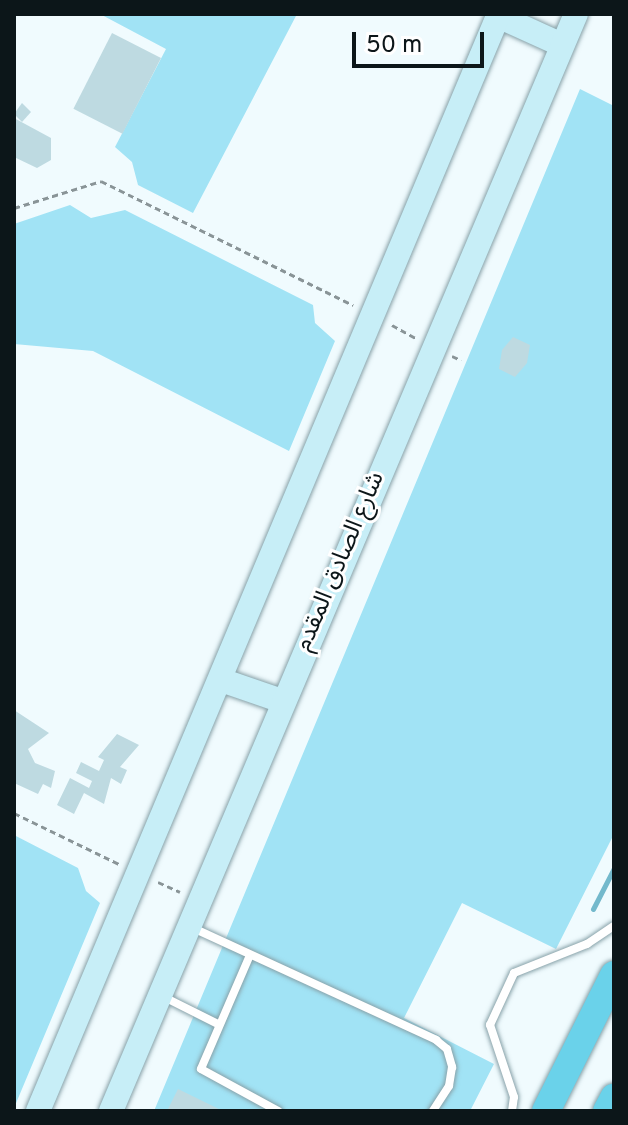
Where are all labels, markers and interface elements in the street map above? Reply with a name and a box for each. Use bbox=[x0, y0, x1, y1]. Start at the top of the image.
scale bar bbox=[356, 16, 488, 66]
text: 50 m bbox=[366, 31, 422, 61]
street label: شارع الصادق المقدم bbox=[290, 468, 392, 656]

